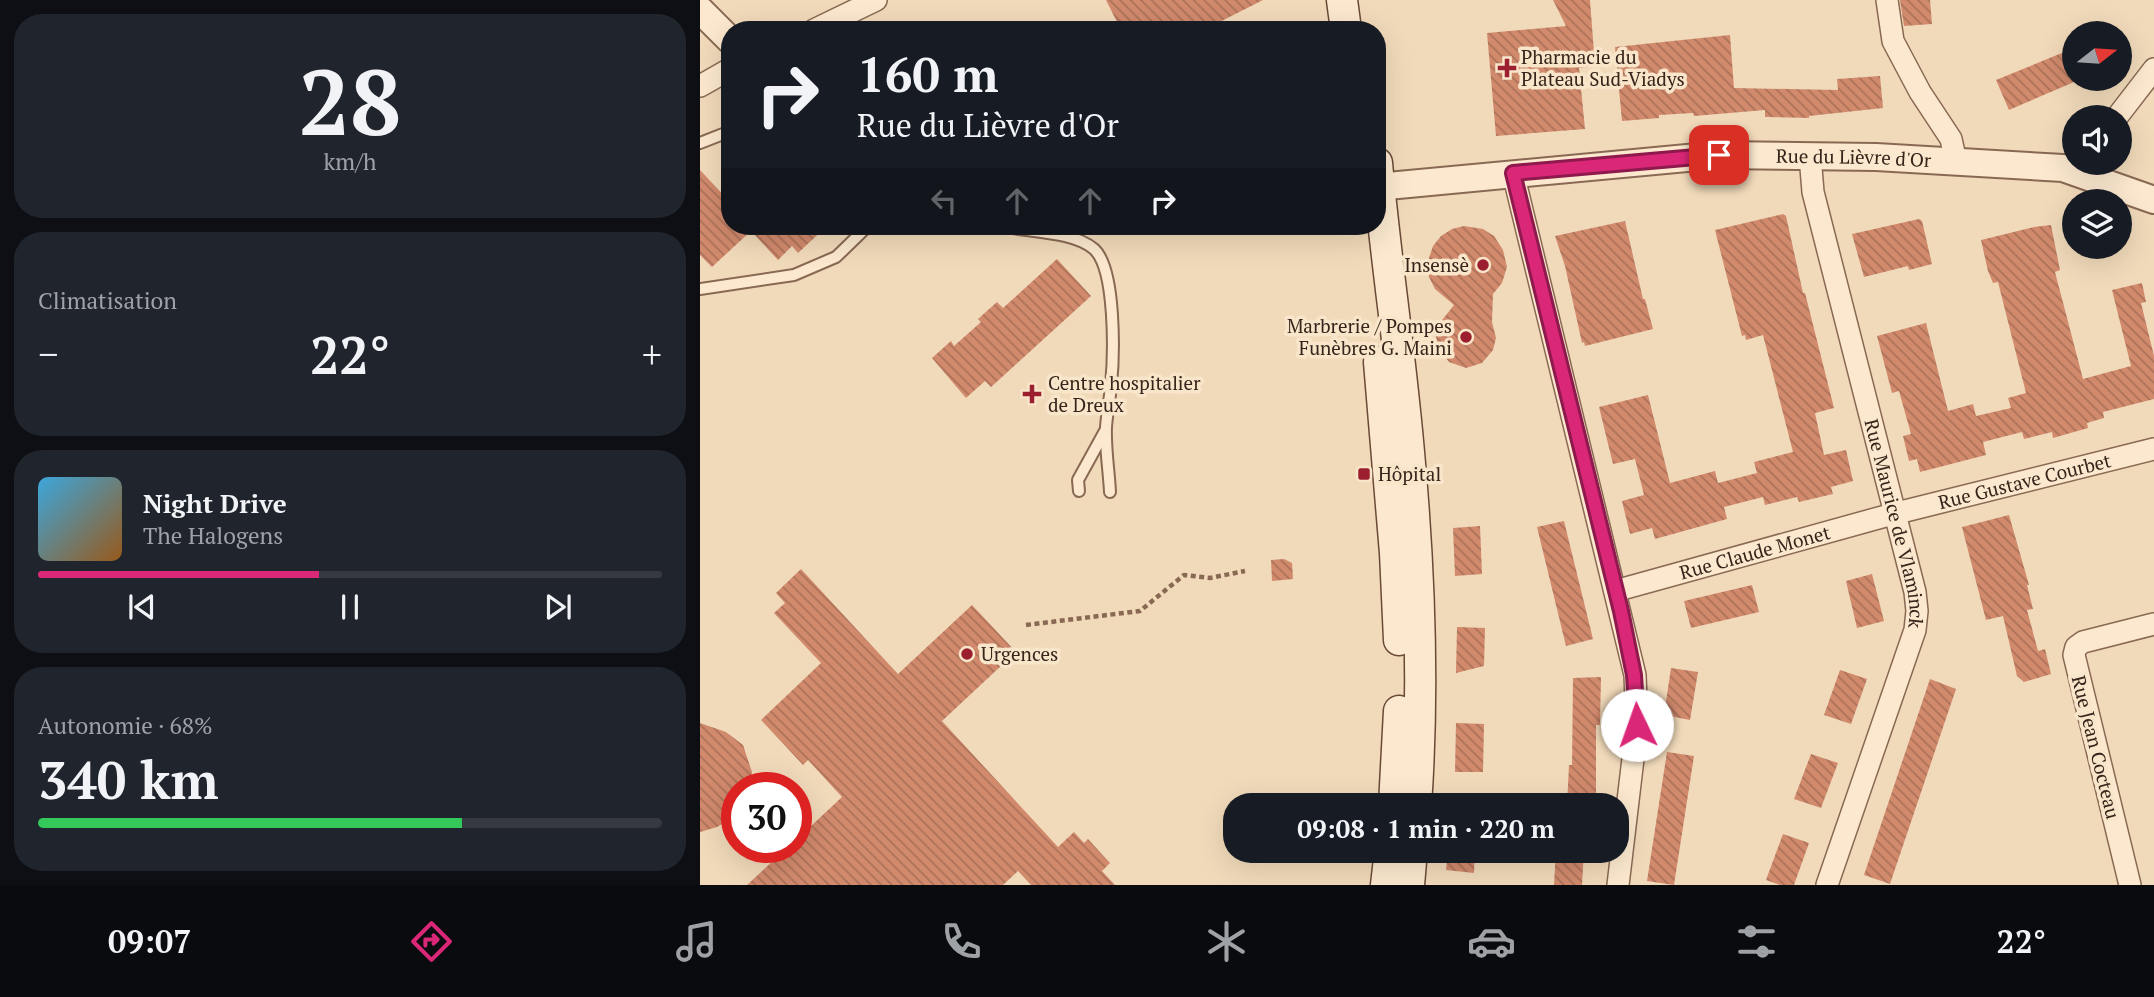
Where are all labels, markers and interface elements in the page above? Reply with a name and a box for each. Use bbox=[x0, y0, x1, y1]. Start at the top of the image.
north arrow bbox=[2062, 21, 2132, 91]
map controls bbox=[2062, 21, 2132, 259]
text: 28 bbox=[299, 40, 401, 161]
text: 160 m bbox=[857, 41, 999, 106]
place label: Pharmacie du Plateau Sud-Viadys bbox=[1521, 44, 1685, 91]
icon: right bbox=[742, 49, 833, 140]
marker: Pharmacie du Plateau Sud-Viadys bbox=[1499, 60, 1515, 76]
text: Rue du Lièvre d'Or bbox=[857, 104, 1119, 146]
button: sound bbox=[2062, 105, 2132, 175]
pin bbox=[1689, 125, 1749, 185]
icon: arrive bbox=[1700, 136, 1738, 174]
street label: Rue du Lièvre d'Or bbox=[1776, 143, 1933, 172]
text: km/h bbox=[323, 146, 377, 177]
icon: left bbox=[925, 182, 963, 220]
icon: ahead bbox=[998, 182, 1036, 220]
icon: ahead bbox=[1071, 182, 1109, 220]
icon: right bbox=[1144, 182, 1182, 220]
button: layers bbox=[2062, 189, 2132, 259]
place label: Insensè bbox=[1404, 252, 1469, 277]
marker: Insensè bbox=[1475, 257, 1491, 273]
text: Climatisation bbox=[38, 285, 177, 316]
place label: Marbrerie / Pompes Funèbres G. Maini bbox=[1287, 313, 1452, 360]
text: 22° bbox=[310, 320, 390, 389]
text: − bbox=[38, 329, 58, 379]
text: + bbox=[642, 329, 662, 379]
marker: Marbrerie / Pompes Funèbres G. Maini bbox=[1458, 329, 1474, 345]
place label: Centre hospitalier de Dreux bbox=[1048, 370, 1201, 417]
marker: Centre hospitalier de Dreux bbox=[1022, 384, 1042, 404]
street label: Rue Maurice de Vlaminck bbox=[1859, 416, 1930, 630]
street label: Rue Gustave Courbet bbox=[1935, 447, 2113, 514]
place label: Hôpital bbox=[1378, 461, 1441, 486]
marker: Hôpital bbox=[1356, 466, 1372, 482]
text: Night Drive bbox=[143, 486, 287, 520]
street label: Rue Claude Monet bbox=[1676, 519, 1833, 585]
text: The Halogens bbox=[143, 520, 283, 551]
icon: previous bbox=[123, 588, 161, 626]
icon: pause bbox=[331, 588, 369, 626]
icon: next bbox=[539, 588, 577, 626]
place label: Urgences bbox=[981, 641, 1058, 666]
marker: Urgences bbox=[959, 646, 975, 662]
street label: Rue Jean Cocteau bbox=[2067, 673, 2126, 821]
position arrow bbox=[1600, 688, 1674, 762]
text: Autonomie · 68% bbox=[38, 710, 213, 741]
text: 340 km bbox=[38, 745, 219, 814]
speed limit sign: 30 bbox=[721, 772, 812, 863]
text: 09:08 · 1 min · 220 m bbox=[1297, 811, 1555, 845]
icon: directions bbox=[407, 917, 456, 966]
icon: music bbox=[672, 917, 721, 966]
icon: phone bbox=[937, 917, 986, 966]
icon: climate bbox=[1202, 917, 1251, 966]
icon: car bbox=[1467, 917, 1516, 966]
icon: filters bbox=[1732, 917, 1781, 966]
text: 09:07 bbox=[108, 920, 191, 962]
text: 22° bbox=[1997, 920, 2046, 962]

